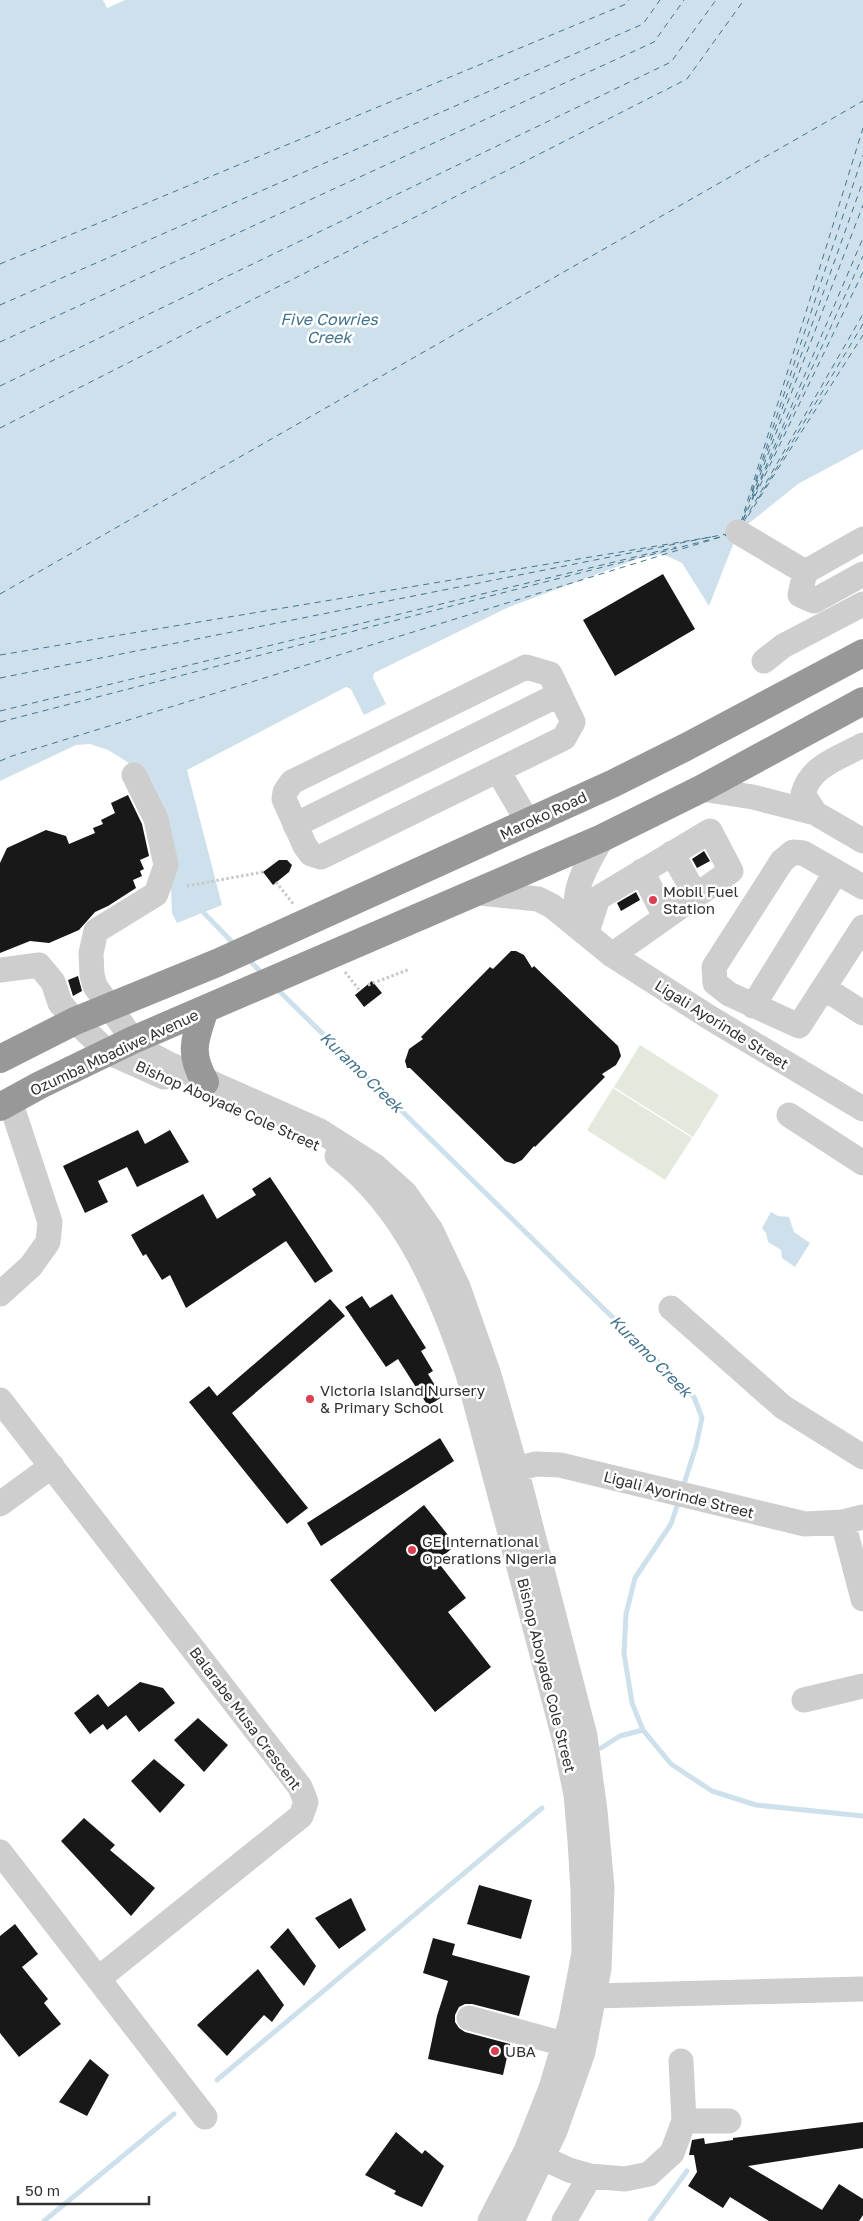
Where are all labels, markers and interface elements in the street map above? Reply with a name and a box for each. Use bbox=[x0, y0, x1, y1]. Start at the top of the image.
water label: Five Cowries Creek bbox=[280, 309, 379, 347]
street label: Maroko Road bbox=[497, 787, 589, 843]
place label: Mobil Fuel Station bbox=[663, 882, 738, 917]
marker: Mobil Fuel Station bbox=[647, 894, 659, 906]
street label: Ligali Ayorinde Street bbox=[652, 975, 792, 1073]
street label: Ozumba Mbadiwe Avenue bbox=[27, 1005, 201, 1099]
water label: Kuramo Creek bbox=[316, 1027, 409, 1118]
street label: Bishop Aboyade Cole Street bbox=[133, 1056, 323, 1154]
water label: Kuramo Creek bbox=[606, 1311, 698, 1403]
place label: Victoria Island Nursery & Primary School bbox=[320, 1381, 486, 1416]
marker: Victoria Island Nursery & Primary School bbox=[304, 1393, 316, 1405]
street label: Ligali Ayorinde Street bbox=[602, 1467, 756, 1521]
place label: GE International Operations Nigeria bbox=[422, 1532, 557, 1567]
marker: GE International Operations Nigeria bbox=[406, 1544, 418, 1556]
street label: Bishop Aboyade Cole Street bbox=[514, 1576, 580, 1774]
street label: Balarabe Musa Crescent bbox=[186, 1643, 306, 1793]
place label: UBA bbox=[505, 2042, 536, 2060]
marker: UBA bbox=[489, 2045, 501, 2057]
scale bar bbox=[18, 2174, 149, 2206]
text: 50 m bbox=[25, 2181, 60, 2199]

